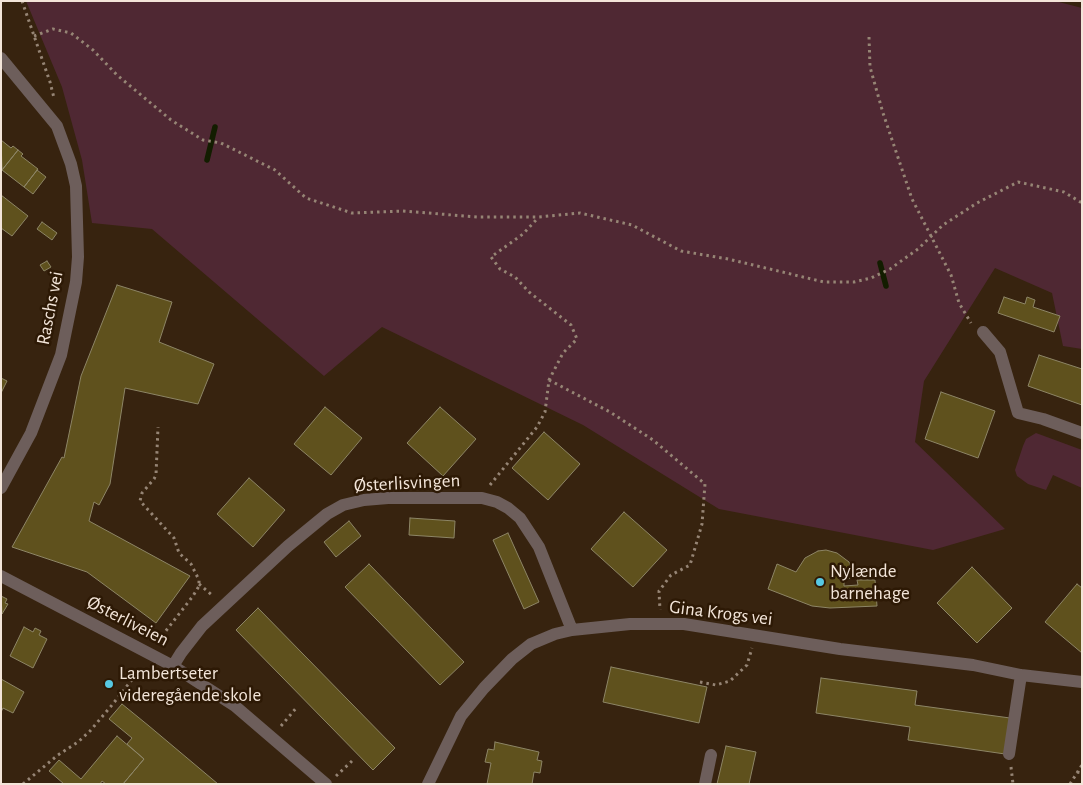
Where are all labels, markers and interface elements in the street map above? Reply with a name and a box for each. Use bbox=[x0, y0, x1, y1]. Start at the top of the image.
street label: Raschs vei bbox=[32, 269, 68, 347]
street label: Østerlisvingen bbox=[353, 469, 461, 497]
place label: Nylænde barnehage bbox=[830, 560, 910, 604]
marker: Nylænde barnehage bbox=[814, 576, 826, 588]
street label: Østerliveien bbox=[83, 591, 173, 651]
street label: Gina Krogs vei bbox=[668, 595, 774, 631]
place label: Lambertseter videregående skole bbox=[119, 662, 261, 706]
marker: Lambertseter videregående skole bbox=[103, 678, 115, 690]

